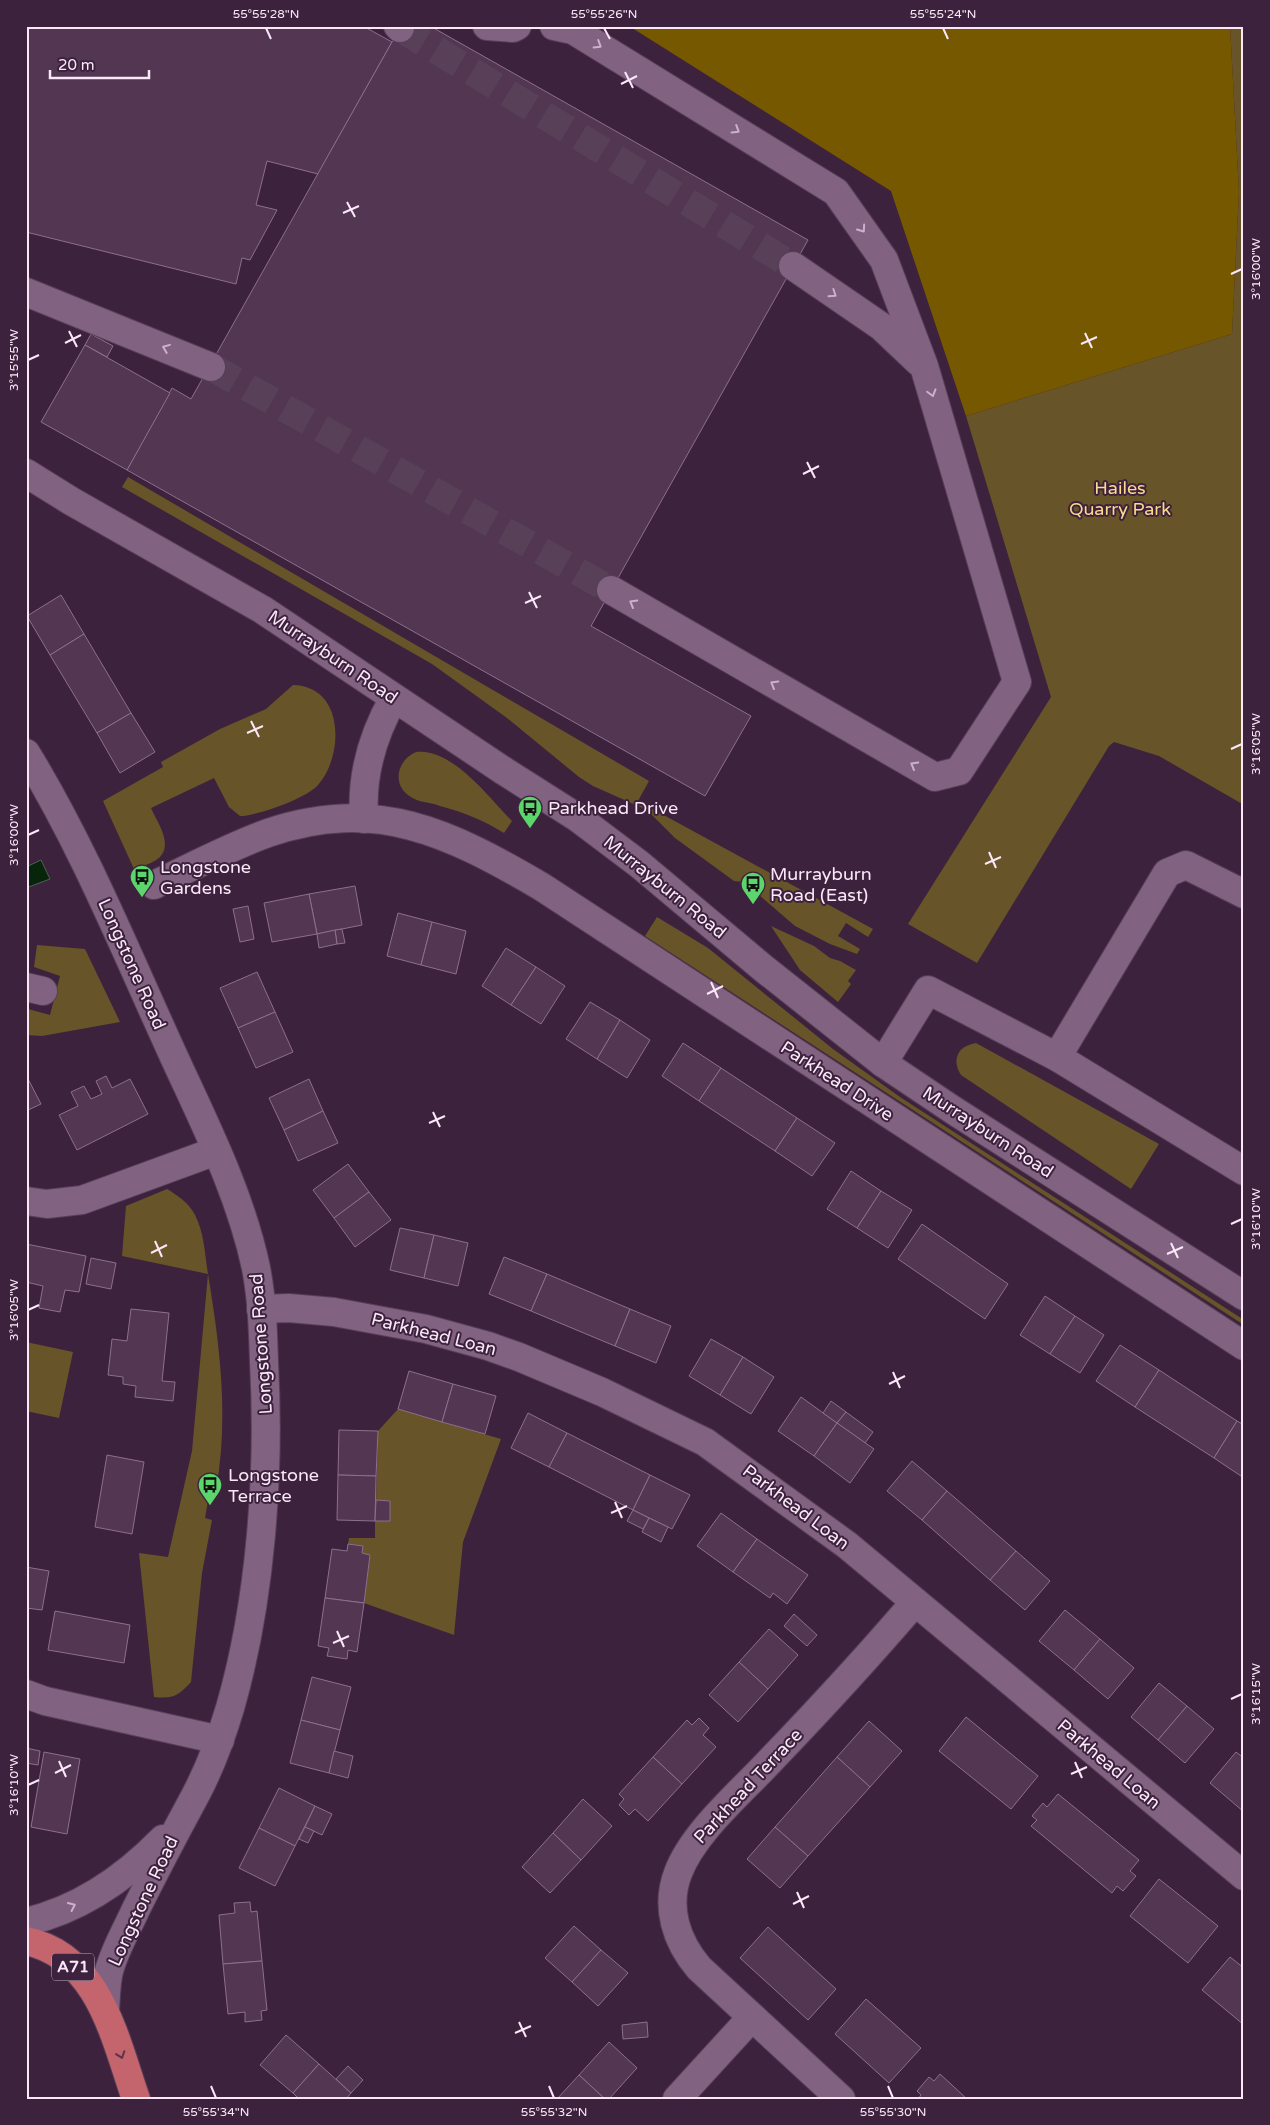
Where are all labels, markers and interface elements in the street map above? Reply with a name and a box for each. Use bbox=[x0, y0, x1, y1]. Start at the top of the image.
text: 55°55'28"N bbox=[233, 7, 299, 21]
text: 55°55'26"N bbox=[571, 7, 637, 21]
text: 55°55'24"N bbox=[910, 7, 976, 21]
one-way arrow bbox=[593, 39, 602, 49]
scale bar bbox=[50, 48, 149, 80]
text: 20 m bbox=[58, 56, 95, 74]
one-way arrow bbox=[731, 124, 740, 134]
one-way arrow bbox=[856, 223, 865, 233]
text: 3°16'00"W bbox=[1249, 238, 1263, 300]
one-way arrow bbox=[828, 288, 837, 297]
text: 3°15'55"W bbox=[7, 329, 21, 391]
one-way arrow bbox=[162, 344, 171, 355]
one-way arrow bbox=[927, 389, 937, 397]
park label: Hailes Quarry Park bbox=[1069, 477, 1171, 520]
one-way arrow bbox=[630, 599, 639, 609]
street label: Murrayburn Road bbox=[264, 605, 402, 709]
one-way arrow bbox=[770, 680, 779, 690]
text: 3°16'05"W bbox=[1249, 713, 1263, 775]
one-way arrow bbox=[911, 762, 920, 772]
bus stop icon: Parkhead Drive bbox=[517, 795, 543, 829]
place label: Parkhead Drive bbox=[548, 797, 678, 819]
text: 3°16'00"W bbox=[7, 804, 21, 866]
street label: Murrayburn Road bbox=[599, 831, 731, 943]
place label: Longstone Gardens bbox=[160, 856, 251, 899]
place label: Murrayburn Road (East) bbox=[770, 863, 872, 906]
bus stop icon: Longstone Gardens bbox=[129, 864, 155, 898]
bus stop icon: Murrayburn Road (East) bbox=[740, 871, 766, 905]
street label: Longstone Road bbox=[93, 895, 171, 1033]
street label: Parkhead Drive bbox=[776, 1036, 898, 1126]
street label: Murrayburn Road bbox=[918, 1081, 1058, 1183]
text: 3°16'10"W bbox=[1249, 1188, 1263, 1250]
street label: Longstone Road bbox=[245, 1273, 277, 1415]
text: 3°16'05"W bbox=[7, 1279, 21, 1341]
street label: Parkhead Loan bbox=[369, 1308, 499, 1360]
street label: Parkhead Loan bbox=[738, 1460, 854, 1554]
place label: Longstone Terrace bbox=[228, 1464, 319, 1507]
bus stop icon: Longstone Terrace bbox=[197, 1472, 223, 1506]
text: 3°16'15"W bbox=[1249, 1663, 1263, 1725]
street label: Parkhead Loan bbox=[1053, 1714, 1165, 1814]
street label: Parkhead Terrace bbox=[689, 1724, 807, 1848]
text: 3°16'10"W bbox=[7, 1754, 21, 1816]
street label: Longstone Road bbox=[103, 1832, 183, 1970]
one-way arrow bbox=[67, 1902, 76, 1912]
road number: A71 bbox=[52, 1954, 94, 1980]
one-way arrow bbox=[115, 2050, 125, 2058]
text: 55°55'34"N bbox=[183, 2105, 249, 2119]
text: 55°55'32"N bbox=[521, 2105, 587, 2119]
text: 55°55'30"N bbox=[860, 2105, 926, 2119]

